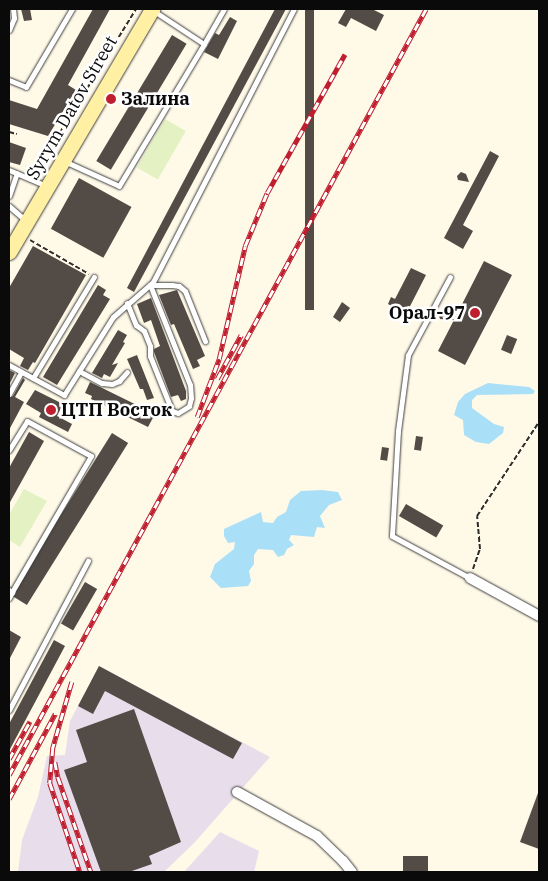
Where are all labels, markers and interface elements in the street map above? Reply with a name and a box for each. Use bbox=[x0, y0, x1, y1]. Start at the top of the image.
street label: Syrym Datov Street bbox=[22, 32, 122, 184]
place label: Залина bbox=[121, 88, 190, 110]
marker: Залина bbox=[105, 93, 117, 105]
place label: Орал-97 bbox=[389, 302, 465, 324]
marker: Орал-97 bbox=[469, 307, 481, 319]
place label: ЦТП Восток bbox=[61, 399, 172, 421]
marker: ЦТП Восток bbox=[45, 404, 57, 416]

